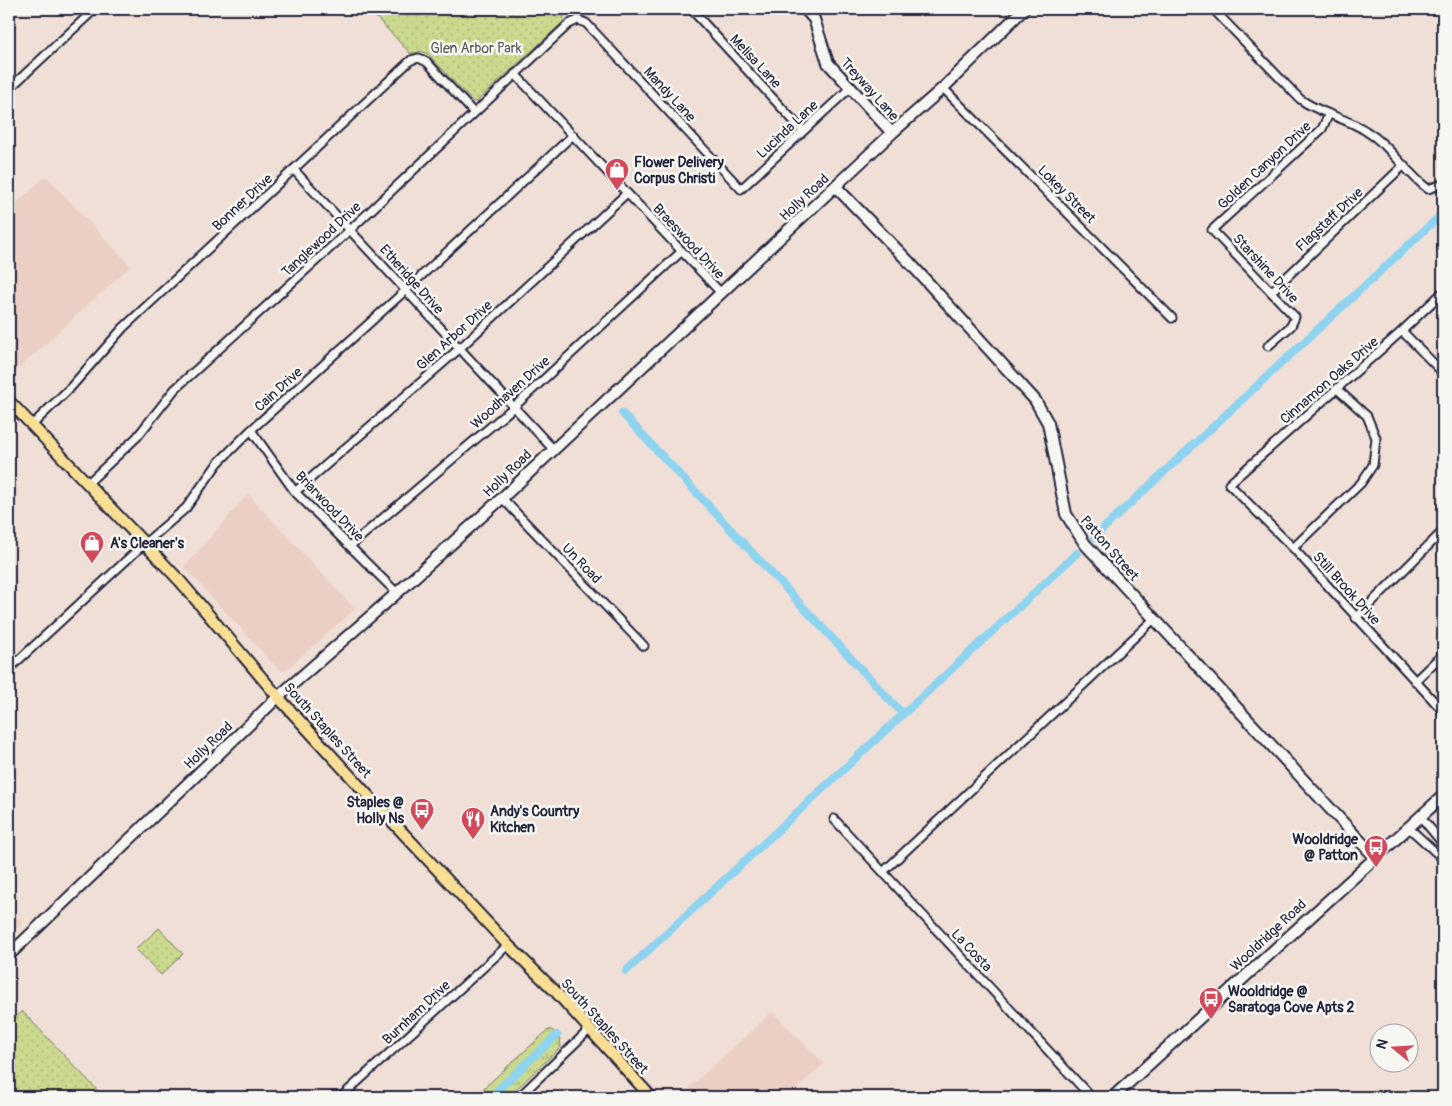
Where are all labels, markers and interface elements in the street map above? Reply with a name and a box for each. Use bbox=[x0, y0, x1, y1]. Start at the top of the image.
street label: Melisa Lane bbox=[726, 31, 785, 92]
park label: Glen Arbor Park bbox=[430, 40, 522, 57]
street label: Treyway Lane bbox=[837, 54, 902, 124]
street label: Mandy Lane bbox=[640, 63, 699, 125]
street label: Lucinda Lane bbox=[753, 97, 822, 162]
street label: Golden Canyon Drive bbox=[1214, 118, 1315, 213]
place label: Flower Delivery Corpus Christi bbox=[634, 154, 724, 187]
shop icon: Flower Delivery Corpus Christi bbox=[604, 157, 630, 191]
street label: Lokey Street bbox=[1034, 162, 1099, 227]
street label: Bonner Drive bbox=[209, 170, 276, 234]
street label: Holly Road bbox=[776, 170, 833, 224]
street label: Flagstaff Drive bbox=[1292, 184, 1367, 255]
street label: Tanglewood Drive bbox=[278, 198, 365, 281]
street label: Braeswood Drive bbox=[649, 200, 728, 283]
street label: Starshine Drive bbox=[1229, 230, 1302, 307]
street label: Etheridge Drive bbox=[376, 241, 447, 318]
street label: Glen Arbor Drive bbox=[413, 297, 496, 374]
street label: Cinnamon Oaks Drive bbox=[1277, 333, 1382, 428]
street label: Woodhaven Drive bbox=[467, 352, 554, 432]
street label: Cain Drive bbox=[251, 363, 306, 415]
street label: Holly Road bbox=[479, 446, 535, 501]
street label: Briarwood Drive bbox=[292, 468, 367, 545]
street label: Patton Street bbox=[1077, 512, 1143, 585]
shop icon: A's Cleaner's bbox=[79, 530, 105, 564]
place label: A's Cleaner's bbox=[110, 535, 185, 552]
street label: Un Road bbox=[558, 540, 605, 587]
street label: Still Brook Drive bbox=[1309, 548, 1384, 628]
street label: South Staples Street bbox=[280, 679, 375, 782]
street label: Holly Road bbox=[180, 718, 236, 773]
place label: Staples @ Holly Ns bbox=[346, 794, 405, 827]
bus stop icon: Staples @ Holly Ns bbox=[409, 797, 435, 831]
place label: Andy's Country Kitchen bbox=[490, 803, 579, 836]
restaurant icon: Andy's Country Kitchen bbox=[460, 806, 486, 840]
place label: Wooldridge @ Patton bbox=[1293, 831, 1359, 864]
bus stop icon: Wooldridge @ Patton bbox=[1363, 834, 1389, 868]
street label: Wooldridge Road bbox=[1227, 896, 1310, 975]
street label: La Costa bbox=[948, 926, 996, 975]
street label: South Staples Street bbox=[557, 975, 652, 1078]
street label: Burnham Drive bbox=[379, 977, 454, 1048]
place label: Wooldridge @ Saratoga Cove Apts 2 bbox=[1228, 983, 1355, 1016]
bus stop icon: Wooldridge @ Saratoga Cove Apts 2 bbox=[1198, 986, 1224, 1020]
north arrow bbox=[1370, 1024, 1420, 1074]
text: N bbox=[1373, 1037, 1392, 1051]

